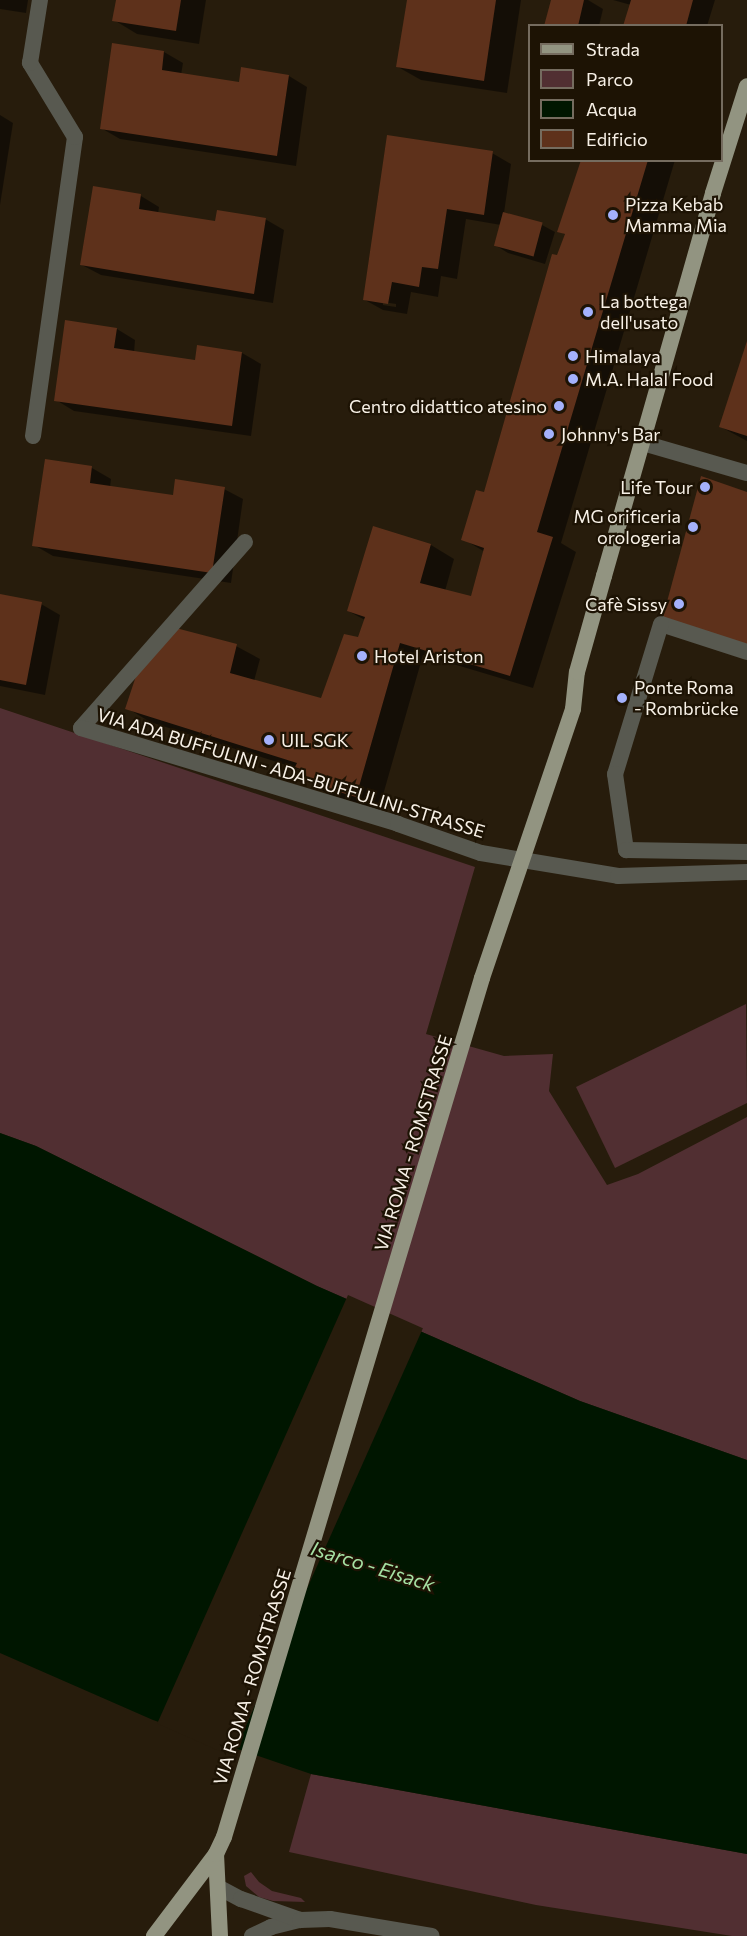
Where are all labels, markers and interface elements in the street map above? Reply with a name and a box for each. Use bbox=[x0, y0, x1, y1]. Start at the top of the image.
legend bbox=[528, 24, 723, 162]
text: Strada bbox=[586, 38, 640, 60]
text: Parco bbox=[586, 68, 633, 90]
text: Acqua bbox=[586, 98, 637, 120]
text: Edificio bbox=[586, 128, 648, 150]
place label: Pizza Kebab Mamma Mia bbox=[625, 194, 727, 236]
marker: Pizza Kebab Mamma Mia bbox=[606, 208, 620, 222]
place label: La bottega dell'usato bbox=[600, 291, 688, 334]
marker: La bottega dell'usato bbox=[581, 305, 595, 319]
place label: Himalaya bbox=[585, 345, 661, 367]
marker: Himalaya bbox=[566, 349, 580, 363]
place label: M.A. Halal Food bbox=[585, 368, 713, 390]
marker: M.A. Halal Food bbox=[566, 372, 580, 386]
place label: Centro didattico atesino bbox=[349, 395, 547, 417]
marker: Centro didattico atesino bbox=[552, 399, 566, 413]
place label: Johnny's Bar bbox=[561, 423, 661, 445]
marker: Johnny's Bar bbox=[542, 427, 556, 441]
place label: Life Tour bbox=[620, 476, 693, 498]
marker: Life Tour bbox=[698, 480, 712, 494]
place label: MG orificeria orologeria bbox=[574, 506, 681, 548]
marker: MG orificeria orologeria bbox=[686, 520, 700, 534]
place label: Cafè Sissy bbox=[585, 593, 667, 615]
marker: Cafè Sissy bbox=[672, 597, 686, 611]
place label: Hotel Ariston bbox=[374, 645, 484, 667]
marker: Hotel Ariston bbox=[355, 649, 369, 663]
place label: Ponte Roma - Rombrücke bbox=[634, 677, 739, 720]
marker: Ponte Roma - Rombrücke bbox=[615, 691, 629, 705]
street label: VIA ADA BUFFULINI - ADA-BUFFULINI-STRASSE bbox=[95, 704, 487, 842]
place label: UIL SGK bbox=[281, 729, 349, 751]
marker: UIL SGK bbox=[262, 733, 276, 747]
street label: VIA ROMA - ROMSTRASSE bbox=[370, 1032, 456, 1254]
water label: Isarco - Eisack bbox=[308, 1536, 438, 1596]
street label: VIA ROMA - ROMSTRASSE bbox=[209, 1566, 295, 1788]

